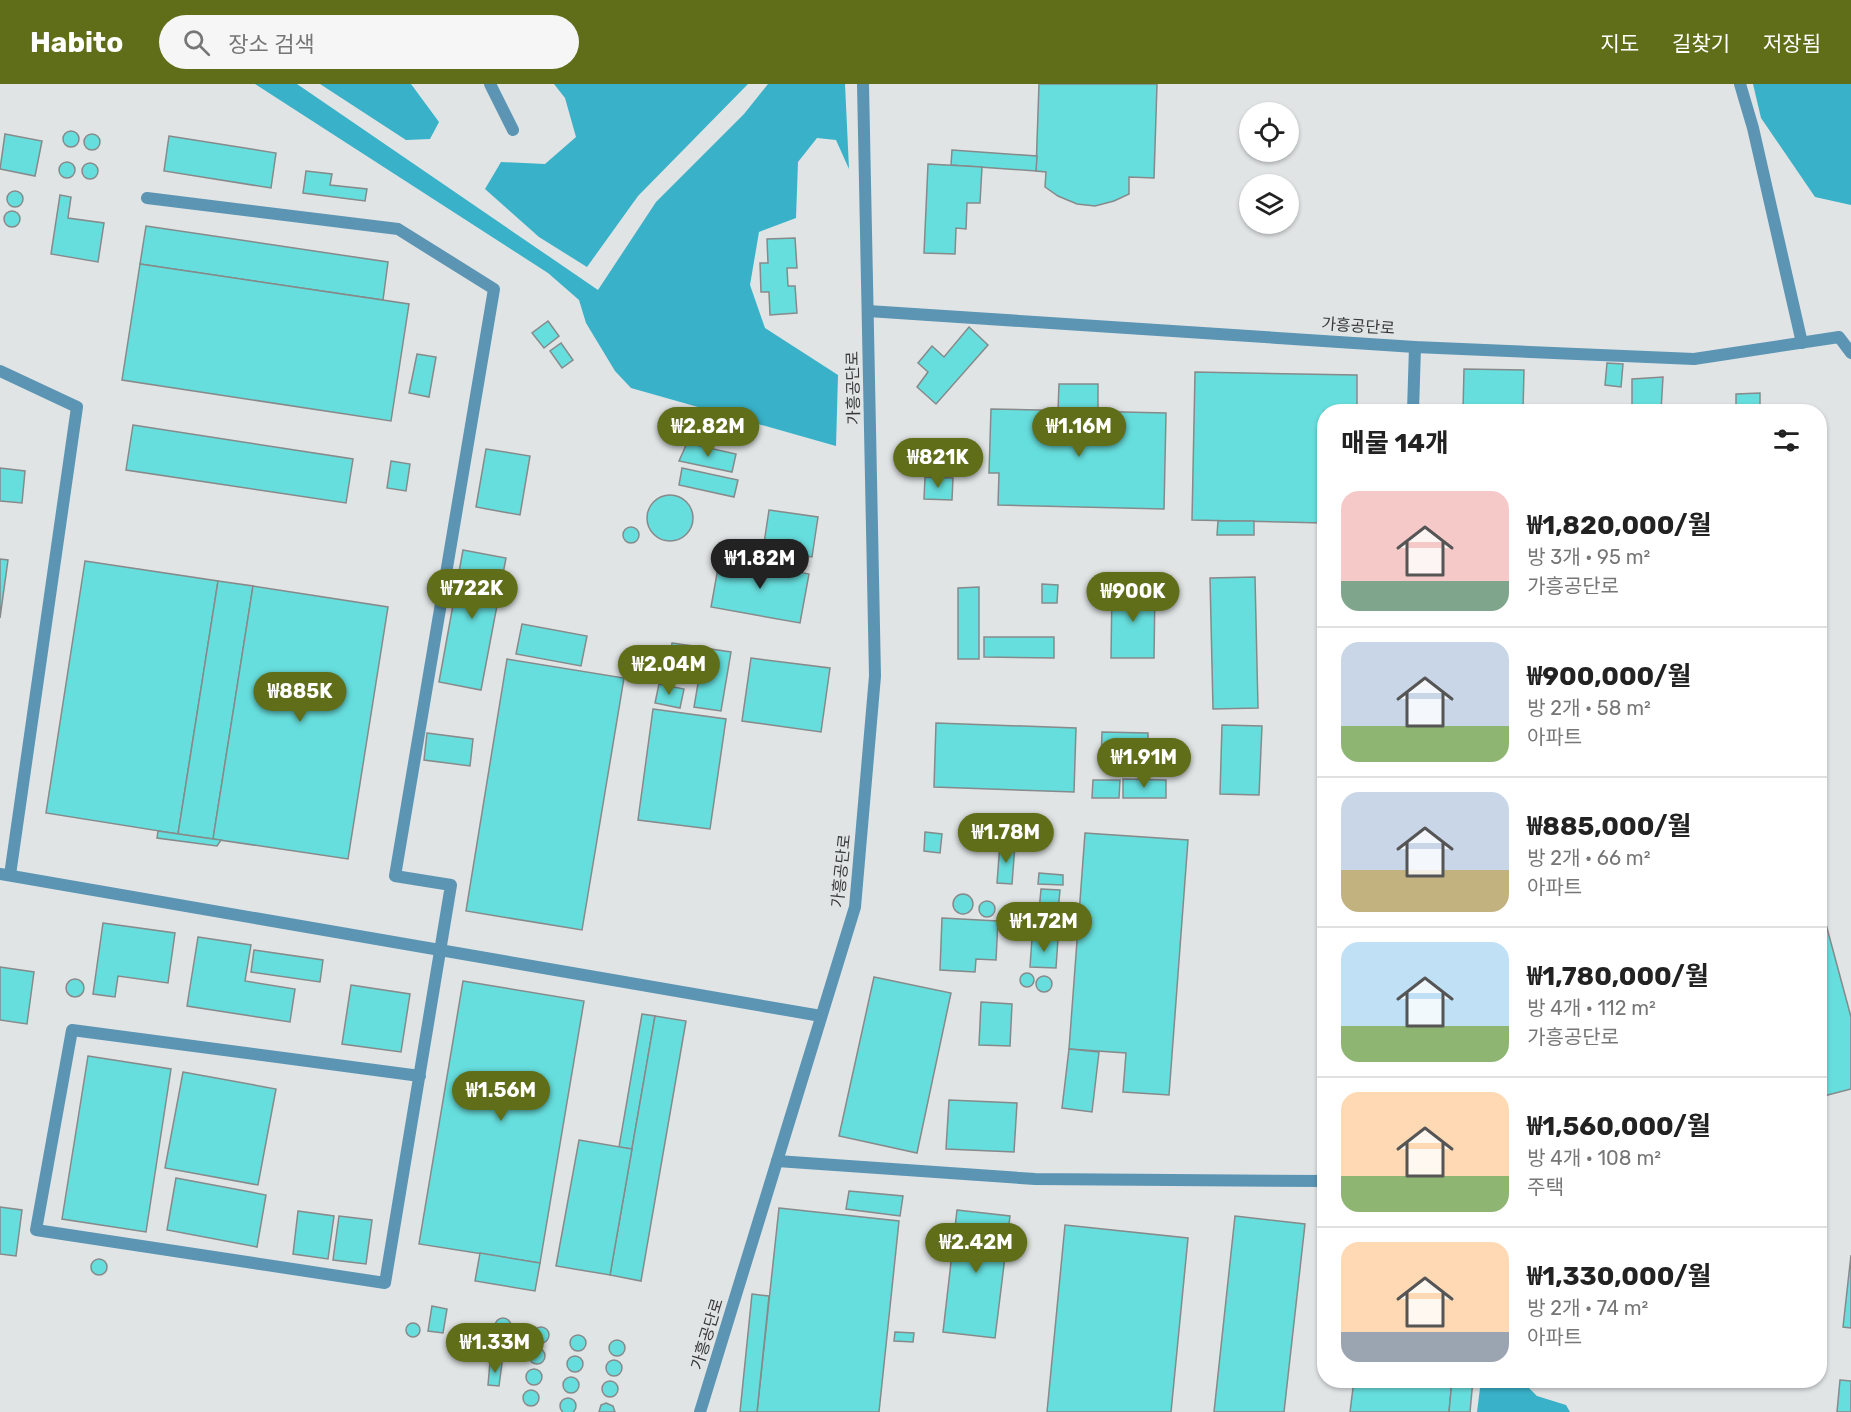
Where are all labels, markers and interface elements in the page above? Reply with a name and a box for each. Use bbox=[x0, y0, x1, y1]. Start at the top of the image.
search box bbox=[159, 15, 579, 69]
text: Habito bbox=[30, 26, 123, 59]
icon: search bbox=[180, 26, 213, 59]
text: 장소 검색 bbox=[228, 31, 315, 58]
text: 지도 bbox=[1600, 31, 1639, 56]
text: 길찾기 bbox=[1672, 31, 1730, 56]
text: 저장됨 bbox=[1763, 31, 1821, 56]
map controls bbox=[1239, 102, 1299, 234]
button: locate bbox=[1239, 102, 1299, 162]
button: layers bbox=[1239, 174, 1299, 234]
street label: 가흥공단로 bbox=[1321, 314, 1396, 338]
street label: 가흥공단로 bbox=[843, 351, 863, 425]
pin: ₩2.82M bbox=[659, 407, 757, 458]
pin: ₩1.16M bbox=[1030, 407, 1128, 458]
text: ₩2.82M bbox=[671, 414, 745, 438]
text: ₩1.16M bbox=[1046, 414, 1112, 438]
icon: filters bbox=[1770, 424, 1803, 457]
text: 매물 14개 bbox=[1341, 428, 1449, 459]
pin: ₩821K bbox=[896, 438, 980, 489]
text: ₩821K bbox=[907, 445, 969, 469]
text: ₩1,820,000/월 bbox=[1527, 510, 1712, 541]
icon: home bbox=[1389, 515, 1461, 587]
pin: ₩1.82M bbox=[711, 539, 809, 590]
text: 방 3개 · 95 m² bbox=[1527, 545, 1650, 569]
text: ₩1.82M bbox=[725, 546, 795, 570]
pin: ₩722K bbox=[430, 569, 514, 620]
pin: ₩900K bbox=[1091, 572, 1175, 623]
text: 가흥공단로 bbox=[1527, 574, 1619, 598]
text: ₩722K bbox=[441, 576, 503, 600]
text: ₩900K bbox=[1100, 579, 1166, 603]
pin: ₩2.04M bbox=[620, 645, 718, 696]
text: ₩2.04M bbox=[632, 652, 706, 676]
text: ₩900,000/월 bbox=[1527, 661, 1691, 692]
icon: home bbox=[1389, 666, 1461, 738]
pin: ₩885K bbox=[258, 672, 342, 723]
text: ₩885K bbox=[267, 679, 333, 703]
text: 방 2개 · 58 m² bbox=[1527, 696, 1651, 720]
text: 아파트 bbox=[1527, 725, 1582, 749]
pin: ₩1.91M bbox=[1095, 738, 1193, 789]
text: ₩1.91M bbox=[1111, 745, 1177, 769]
text: ₩885,000/월 bbox=[1527, 811, 1691, 842]
pin: ₩1.78M bbox=[957, 813, 1055, 864]
icon: home bbox=[1389, 816, 1461, 888]
text: ₩1.78M bbox=[972, 820, 1040, 844]
street label: 가흥공단로 bbox=[828, 833, 854, 909]
text: 방 2개 · 66 m² bbox=[1527, 846, 1650, 870]
text: 아파트 bbox=[1527, 875, 1582, 899]
pin: ₩1.72M bbox=[995, 902, 1093, 953]
text: ₩1.72M bbox=[1010, 909, 1078, 933]
text: ₩1,780,000/월 bbox=[1527, 961, 1709, 992]
icon: home bbox=[1389, 966, 1461, 1038]
text: 방 4개 · 112 m² bbox=[1527, 996, 1656, 1020]
text: 가흥공단로 bbox=[1527, 1025, 1619, 1049]
pin: ₩1.56M bbox=[452, 1071, 550, 1122]
text: ₩1.56M bbox=[466, 1078, 536, 1102]
text: ₩1,560,000/월 bbox=[1527, 1111, 1711, 1142]
icon: home bbox=[1389, 1116, 1461, 1188]
text: 방 4개 · 108 m² bbox=[1527, 1146, 1661, 1170]
text: 주택 bbox=[1527, 1175, 1564, 1199]
pin: ₩2.42M bbox=[927, 1223, 1025, 1274]
text: ₩2.42M bbox=[939, 1230, 1013, 1254]
text: ₩1,330,000/월 bbox=[1527, 1261, 1711, 1292]
icon: home bbox=[1389, 1266, 1461, 1338]
street label: 가흥공단로 bbox=[687, 1296, 727, 1372]
text: 방 2개 · 74 m² bbox=[1527, 1296, 1648, 1320]
pin: ₩1.33M bbox=[446, 1323, 544, 1374]
text: 아파트 bbox=[1527, 1325, 1582, 1349]
text: ₩1.33M bbox=[460, 1330, 530, 1354]

